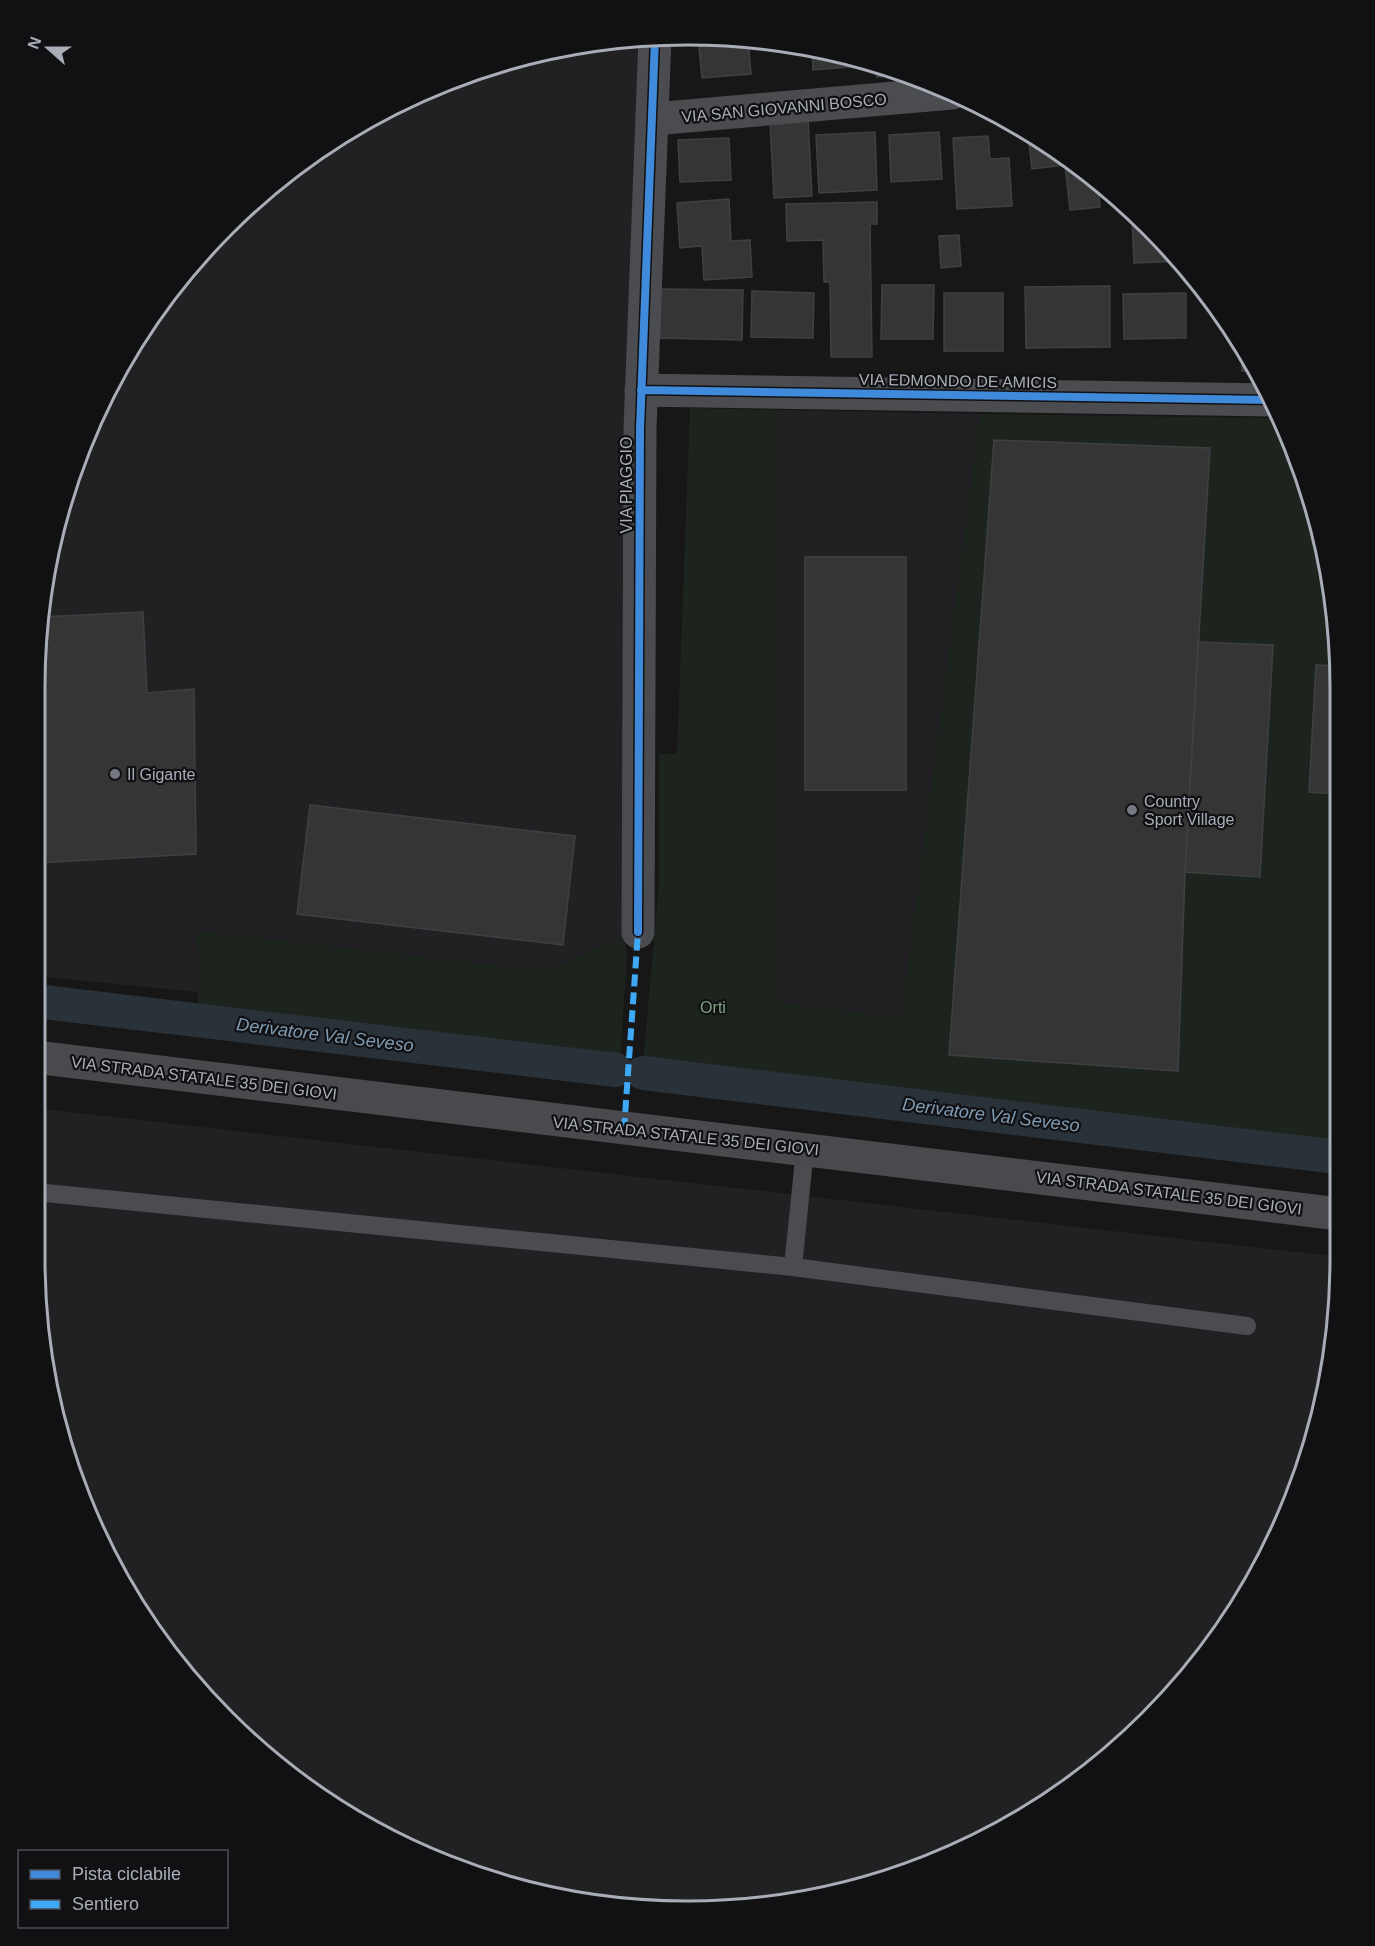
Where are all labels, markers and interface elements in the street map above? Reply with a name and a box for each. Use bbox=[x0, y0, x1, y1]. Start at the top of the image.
north arrow bbox=[18, 18, 78, 78]
text: N bbox=[24, 34, 44, 51]
street label: VIA SAN GIOVANNI BOSCO bbox=[681, 91, 887, 125]
street label: VIA EDMONDO DE AMICIS bbox=[859, 371, 1057, 391]
street label: VIA PIAGGIO bbox=[618, 437, 635, 533]
place label: Il Gigante bbox=[127, 766, 196, 783]
marker: Il Gigante bbox=[108, 767, 122, 781]
place label: Country Sport Village bbox=[1144, 793, 1235, 828]
marker: Country Sport Village bbox=[1125, 803, 1139, 817]
park label: Orti bbox=[700, 999, 726, 1016]
water label: Derivatore Val Seveso bbox=[235, 1014, 415, 1056]
street label: VIA STRADA STATALE 35 DEI GIOVI bbox=[70, 1053, 338, 1103]
water label: Derivatore Val Seveso bbox=[901, 1094, 1081, 1136]
street label: VIA STRADA STATALE 35 DEI GIOVI bbox=[552, 1114, 820, 1158]
street label: VIA STRADA STATALE 35 DEI GIOVI bbox=[1035, 1168, 1303, 1218]
legend bbox=[18, 1850, 228, 1928]
text: Pista ciclabile bbox=[72, 1864, 181, 1884]
text: Sentiero bbox=[72, 1894, 139, 1914]

